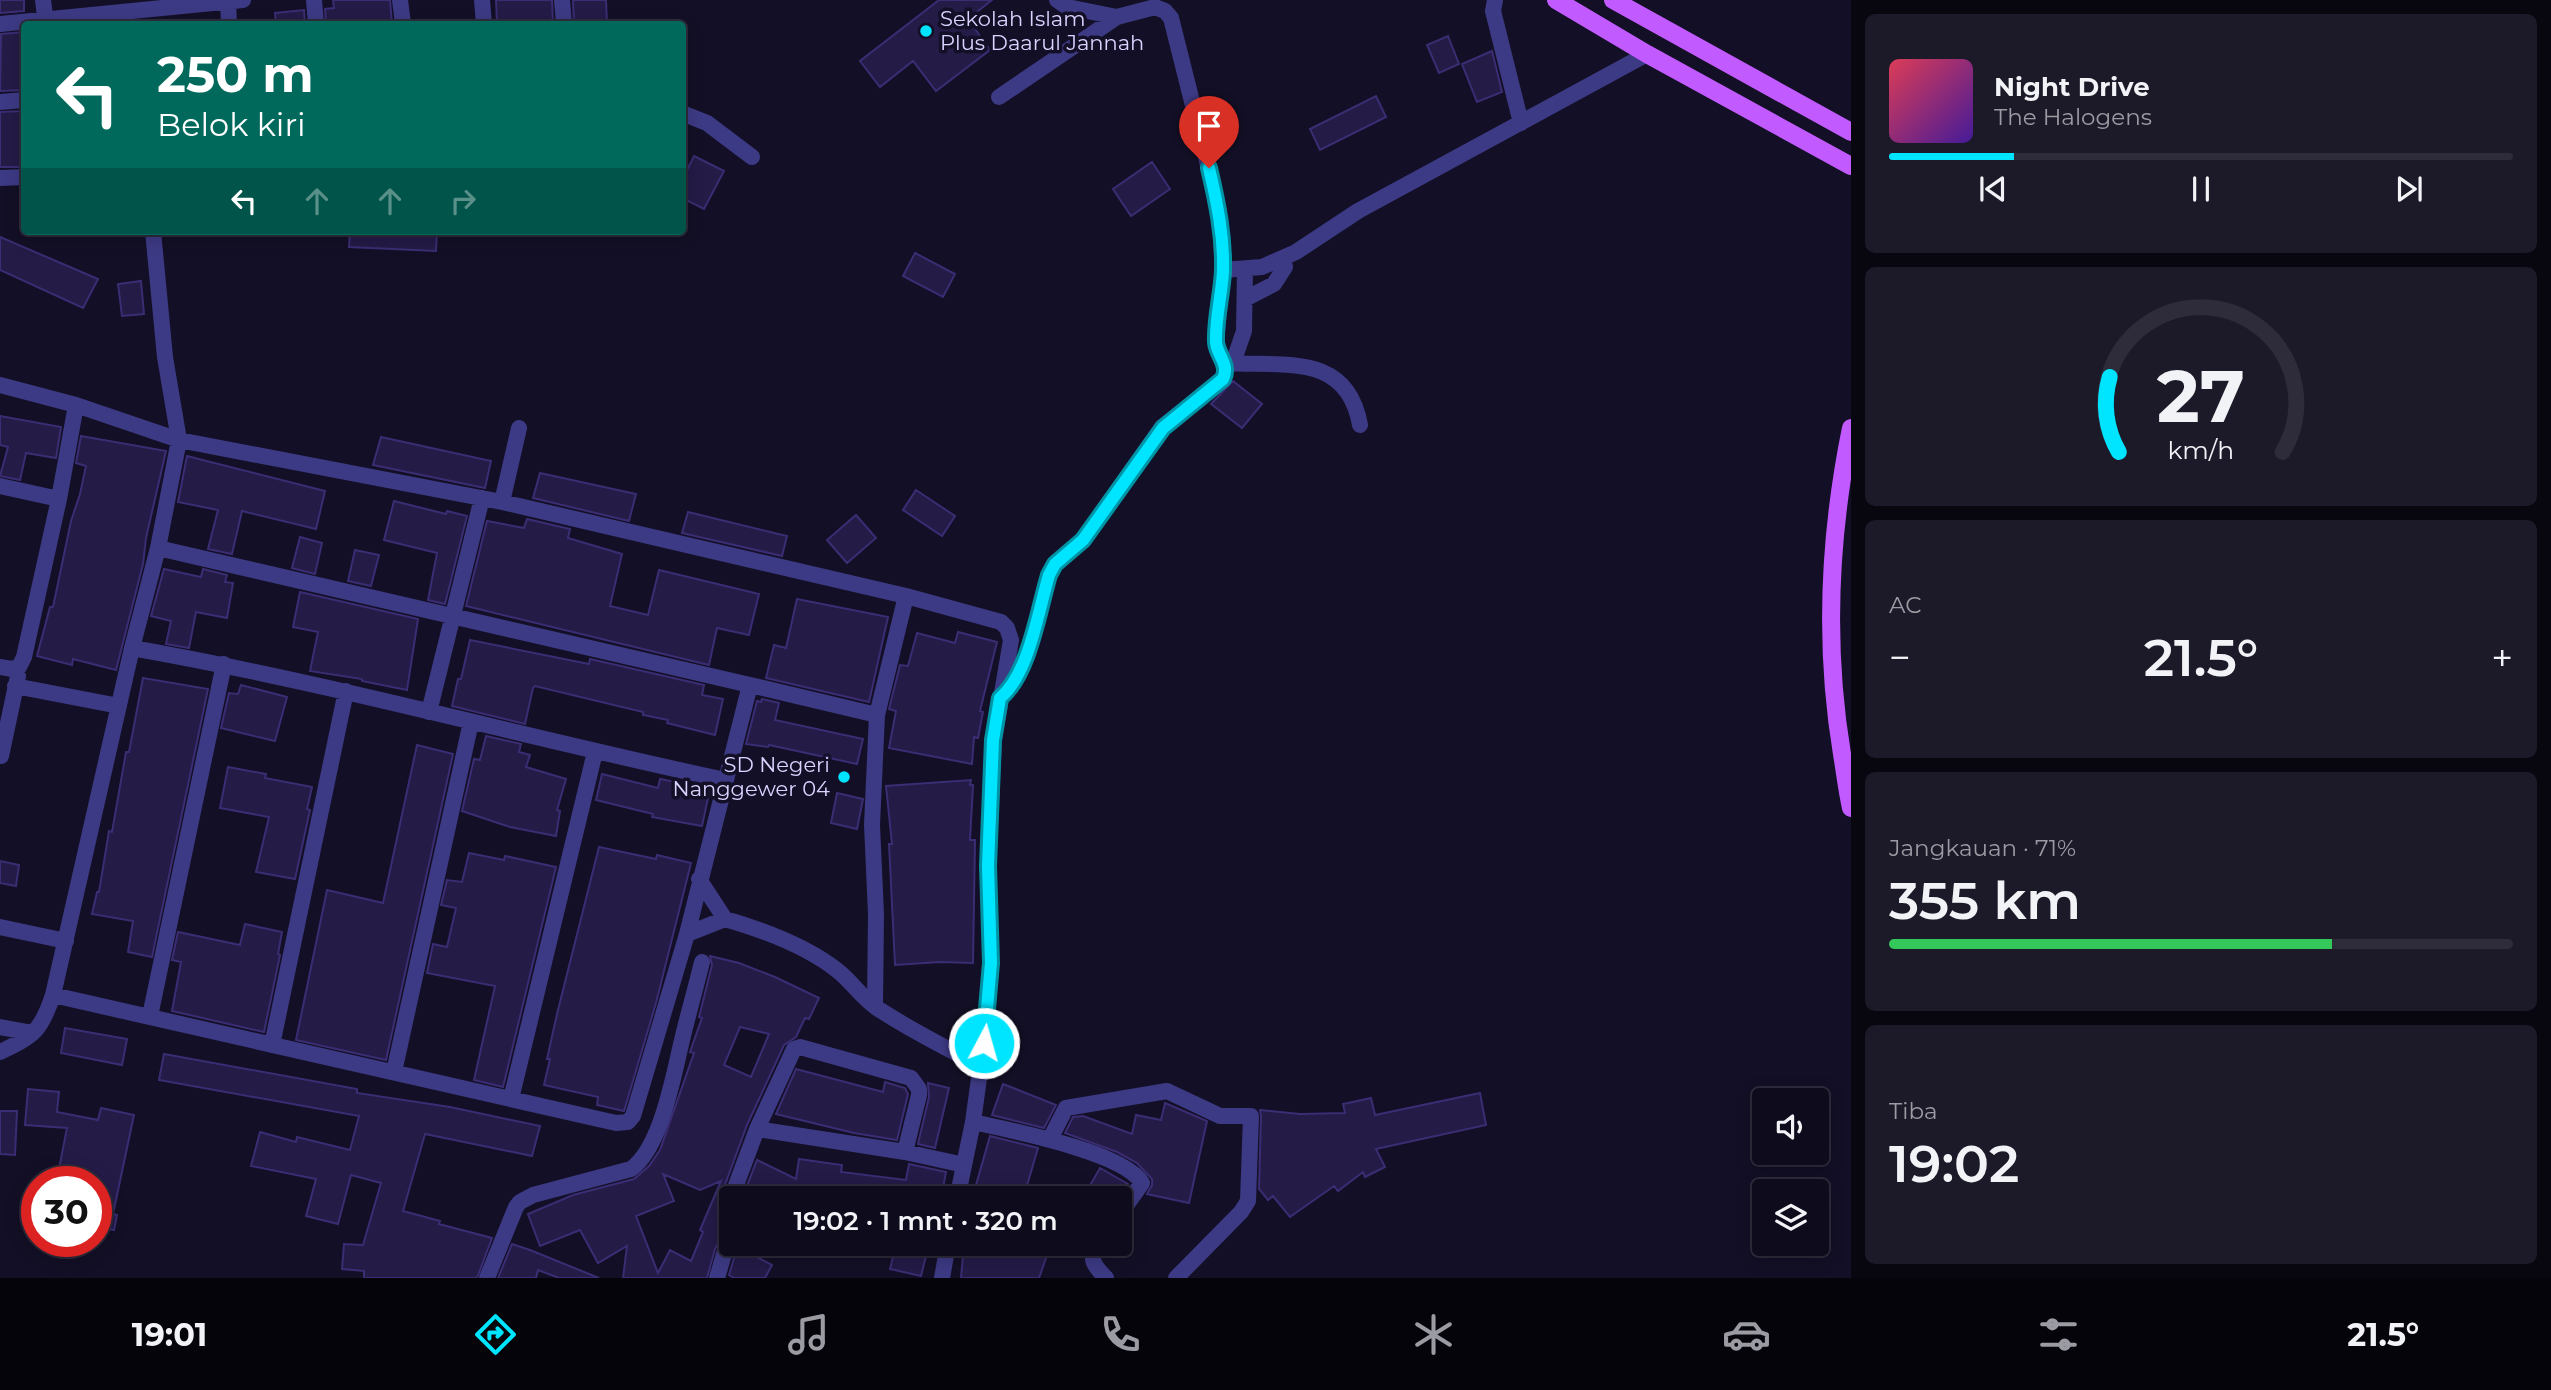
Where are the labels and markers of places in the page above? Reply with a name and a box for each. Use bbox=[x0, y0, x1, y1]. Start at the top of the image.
place label: Sekolah Islam Plus Daarul Jannah bbox=[940, 6, 1144, 55]
marker: Sekolah Islam Plus Daarul Jannah bbox=[918, 23, 934, 39]
pin bbox=[1179, 96, 1239, 168]
place label: SD Negeri Nanggewer 04 bbox=[673, 752, 830, 801]
marker: SD Negeri Nanggewer 04 bbox=[836, 769, 852, 785]

